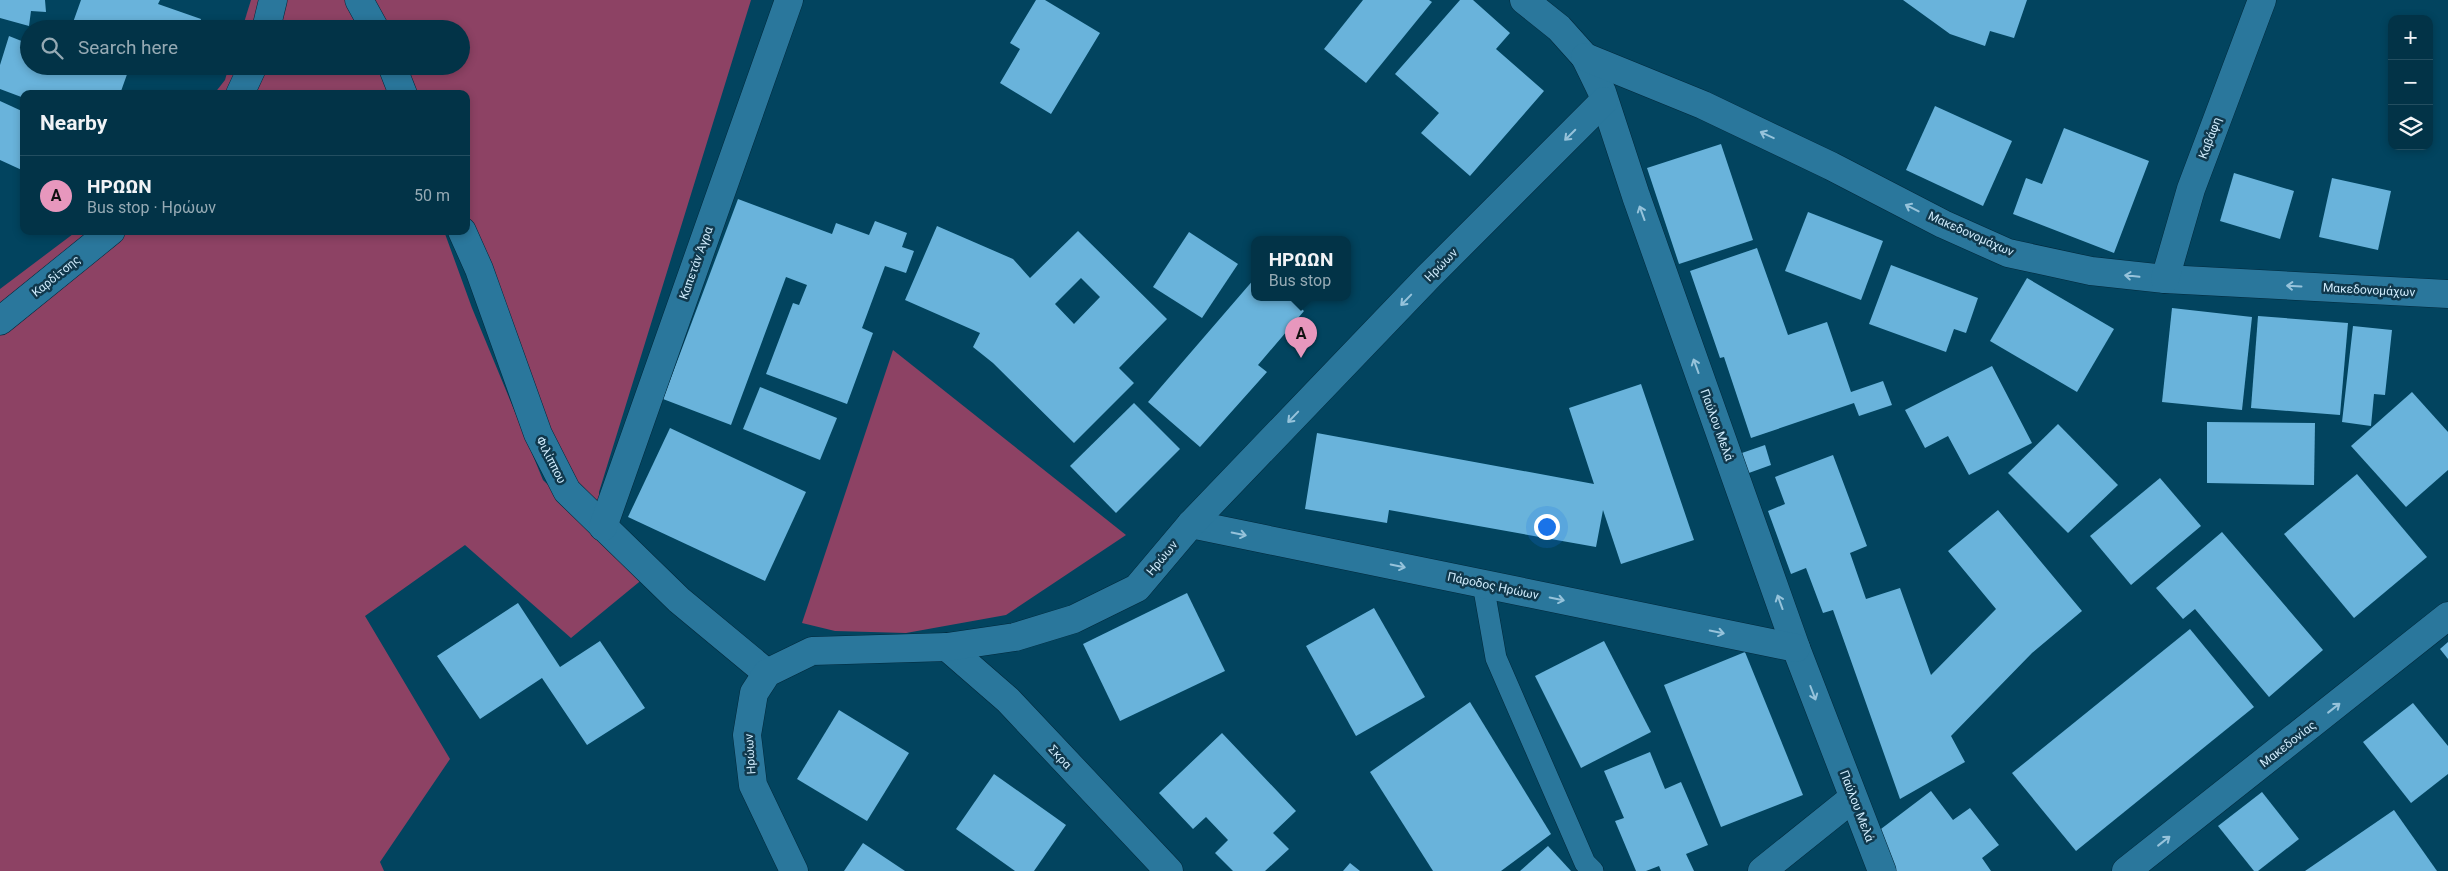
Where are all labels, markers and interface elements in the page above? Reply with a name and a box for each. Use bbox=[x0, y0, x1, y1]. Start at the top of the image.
map controls bbox=[2388, 15, 2433, 150]
button: + bbox=[2388, 15, 2433, 60]
search box bbox=[20, 20, 470, 75]
icon: search bbox=[38, 34, 66, 62]
text: Search here bbox=[78, 36, 178, 59]
button: − bbox=[2388, 60, 2433, 105]
button: layers bbox=[2388, 105, 2433, 150]
text: Nearby bbox=[40, 111, 107, 135]
street label: Καβάφη bbox=[2196, 115, 2224, 161]
one-way arrow bbox=[1564, 129, 1576, 142]
one-way arrow bbox=[1760, 130, 1775, 140]
text: ΗΡΩΩΝ bbox=[87, 175, 152, 198]
text: A bbox=[51, 186, 61, 205]
text: 50 m bbox=[414, 186, 450, 205]
text: Bus stop · Ηρώων bbox=[87, 198, 216, 217]
one-way arrow bbox=[1905, 203, 1920, 212]
one-way arrow bbox=[1637, 206, 1646, 221]
street label: Μακεδονομάχων bbox=[1926, 209, 2016, 259]
street label: Καπετάν Άγρα bbox=[676, 224, 716, 301]
popup bbox=[1251, 236, 1351, 301]
street label: Ηρώων bbox=[1422, 245, 1461, 284]
text: ΗΡΩΩΝ bbox=[1269, 248, 1333, 271]
street label: Καρδίτσης bbox=[29, 252, 83, 300]
text: Bus stop bbox=[1269, 271, 1331, 290]
one-way arrow bbox=[2125, 271, 2141, 280]
one-way arrow bbox=[2287, 281, 2303, 291]
street label: Μακεδονομάχων bbox=[2322, 281, 2416, 299]
one-way arrow bbox=[1400, 294, 1412, 306]
pin: A bbox=[1285, 317, 1317, 358]
one-way arrow bbox=[1691, 359, 1700, 374]
street label: Παύλου Μελά bbox=[1698, 387, 1737, 463]
one-way arrow bbox=[1287, 411, 1299, 424]
street label: Φιλίππου bbox=[533, 434, 569, 486]
your location bbox=[1534, 514, 1560, 540]
one-way arrow bbox=[1231, 529, 1247, 539]
street label: Ηρώων bbox=[1144, 538, 1181, 578]
one-way arrow bbox=[1390, 562, 1406, 572]
street label: Πάροδος Ηρώων bbox=[1446, 569, 1540, 603]
one-way arrow bbox=[1774, 594, 1784, 610]
one-way arrow bbox=[1549, 595, 1565, 604]
one-way arrow bbox=[1708, 627, 1724, 637]
one-way arrow bbox=[1809, 685, 1818, 700]
one-way arrow bbox=[2327, 703, 2340, 714]
street label: Μακεδονίας bbox=[2257, 718, 2319, 770]
street label: Ηρώων bbox=[742, 733, 758, 775]
street label: Σκρα bbox=[1046, 742, 1075, 772]
street label: Παύλου Μελά bbox=[1837, 768, 1877, 844]
one-way arrow bbox=[2157, 836, 2171, 846]

